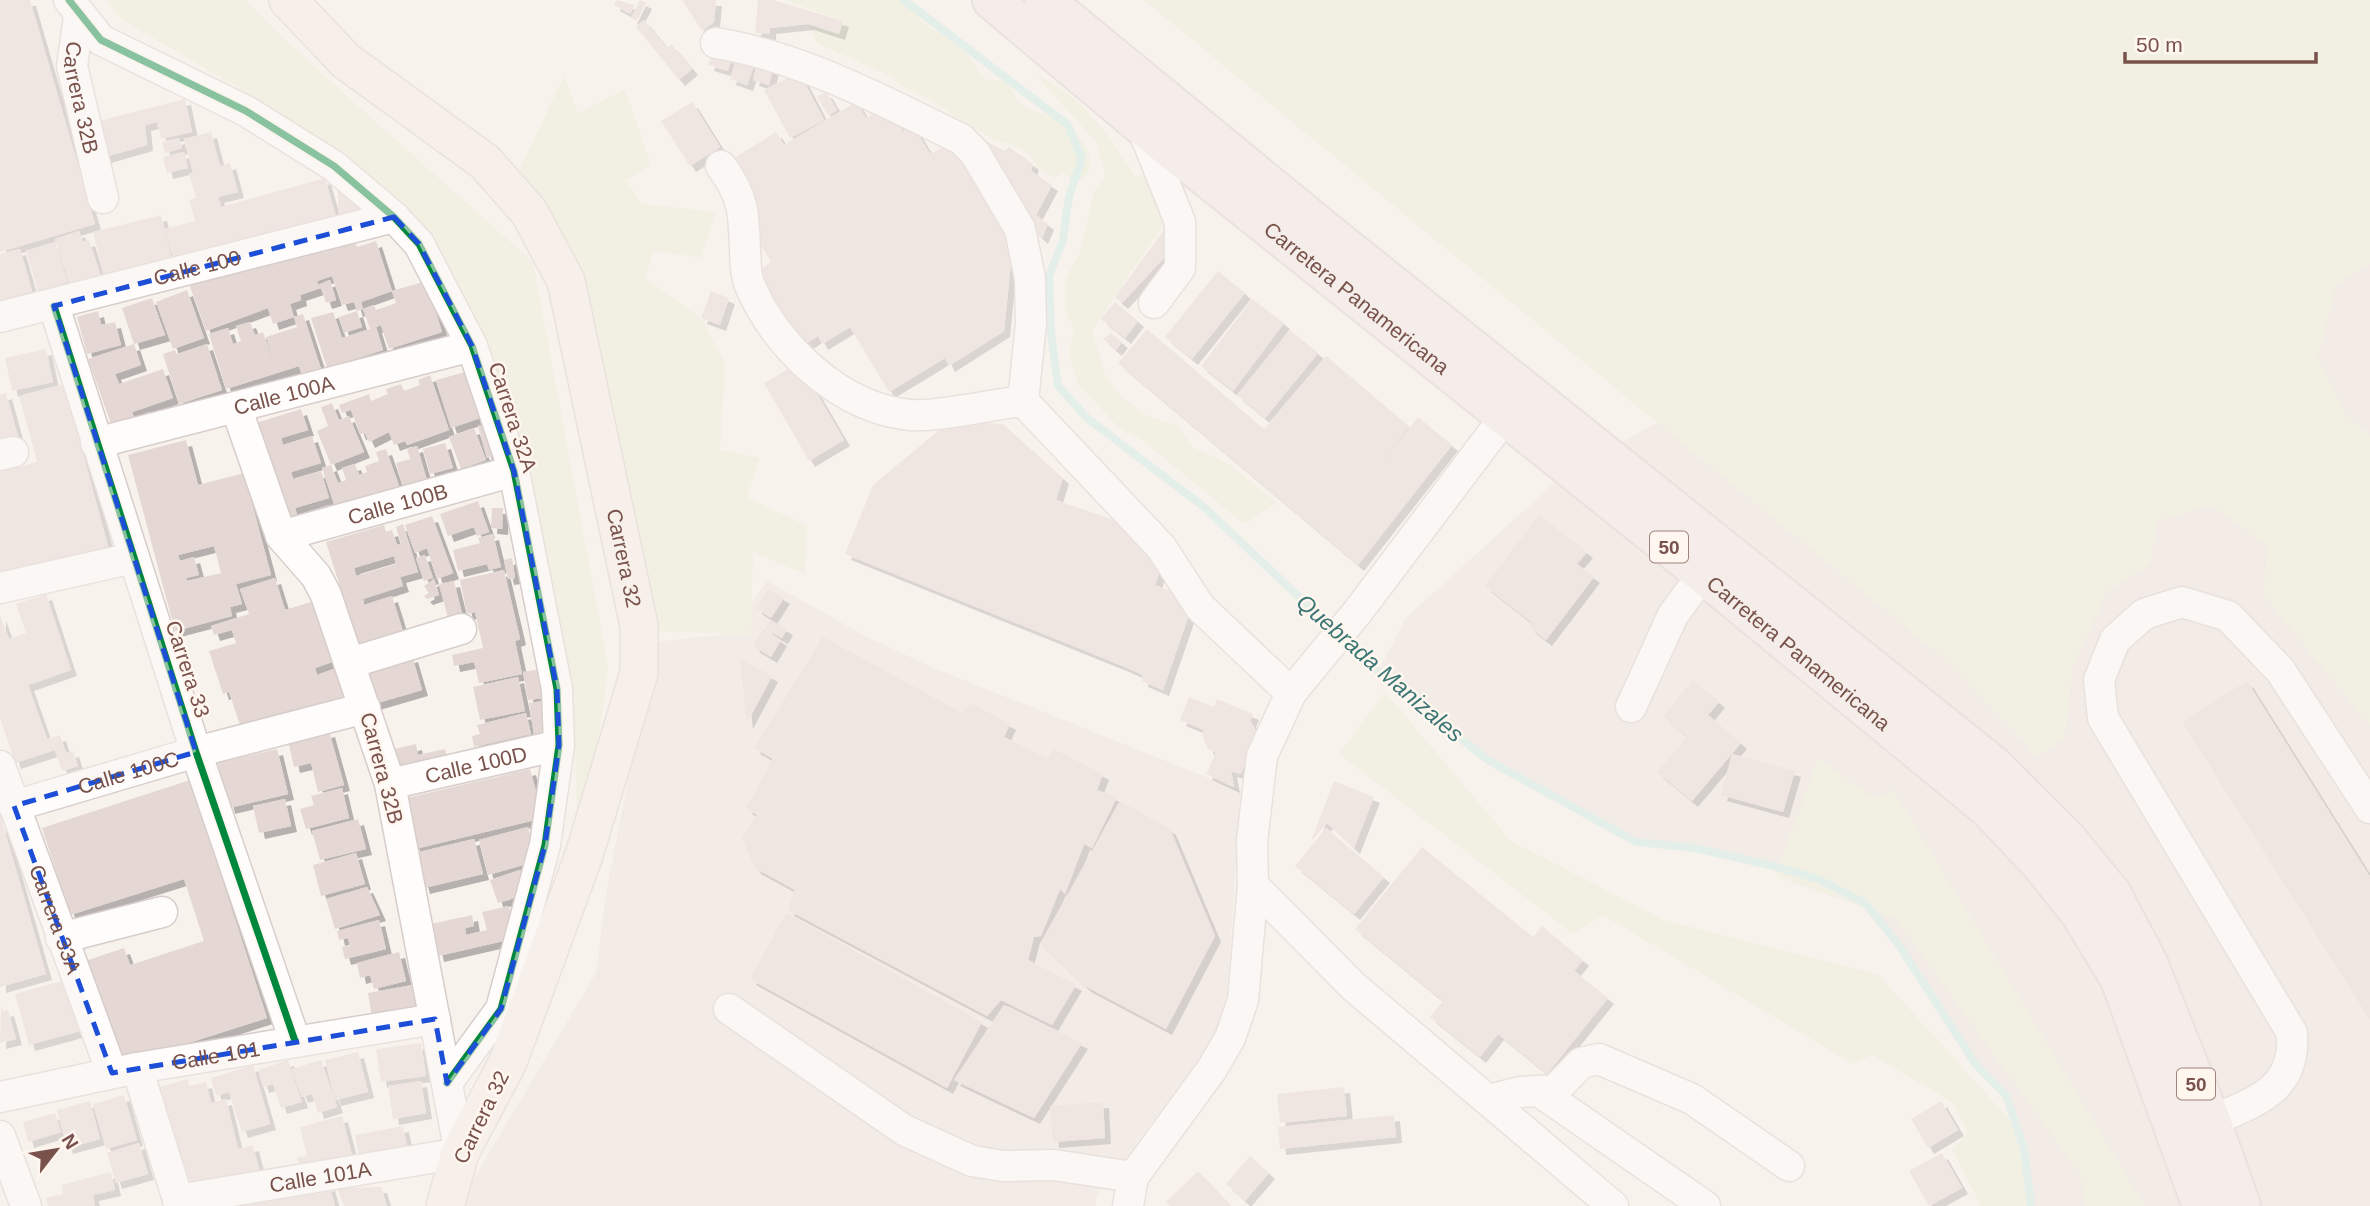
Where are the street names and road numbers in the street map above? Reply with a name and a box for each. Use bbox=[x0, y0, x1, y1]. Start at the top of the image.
street label: Carrera 32B bbox=[60, 40, 104, 156]
street label: Carretera Panamericana bbox=[1260, 217, 1454, 379]
street label: Calle 100 bbox=[151, 245, 243, 289]
street label: Carrera 32A bbox=[484, 359, 542, 475]
street label: Calle 100A bbox=[231, 371, 336, 419]
street label: Calle 100B bbox=[345, 479, 450, 528]
street label: Carrera 32 bbox=[603, 506, 646, 609]
road number: 50 bbox=[1650, 532, 1688, 562]
street label: Carretera Panamericana bbox=[1703, 571, 1895, 735]
street label: Carrera 33 bbox=[162, 618, 214, 720]
street label: Carrera 32B bbox=[356, 710, 408, 826]
street label: Calle 100D bbox=[423, 741, 529, 787]
street label: Calle 100C bbox=[75, 746, 181, 798]
street label: Carrera 33A bbox=[25, 861, 86, 977]
street label: Calle 101 bbox=[170, 1036, 262, 1074]
street label: Carrera 32 bbox=[449, 1067, 513, 1167]
road number: 50 bbox=[2177, 1068, 2215, 1100]
street label: Calle 101A bbox=[267, 1157, 373, 1196]

